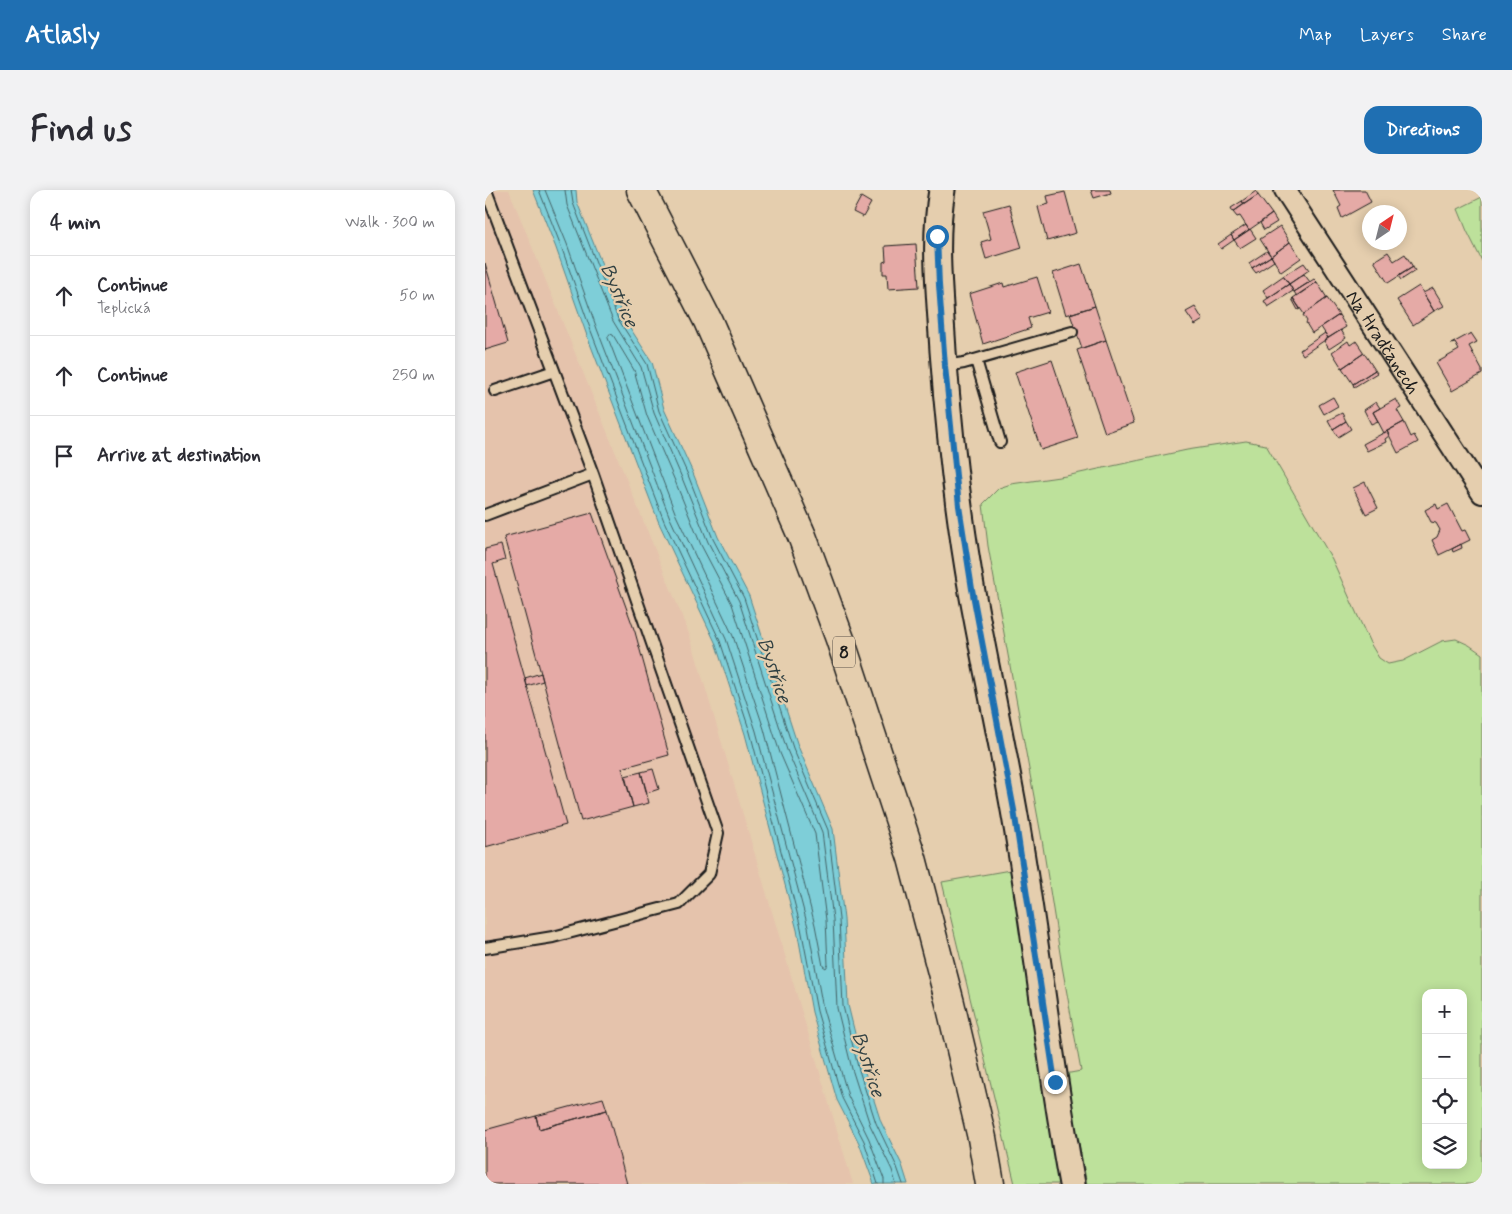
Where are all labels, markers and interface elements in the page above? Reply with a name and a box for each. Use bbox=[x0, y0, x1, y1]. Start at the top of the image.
text: Atlasly bbox=[25, 20, 100, 51]
text: Map bbox=[1299, 23, 1332, 47]
text: Layers bbox=[1360, 23, 1414, 47]
text: Share bbox=[1442, 23, 1487, 47]
button: Directions bbox=[1364, 106, 1482, 154]
text: Find us bbox=[30, 107, 132, 153]
north arrow bbox=[1362, 205, 1407, 250]
text: 4 min bbox=[50, 209, 101, 237]
text: Walk · 300 m bbox=[345, 212, 435, 233]
route start bbox=[926, 225, 949, 248]
water label: Bystřice bbox=[593, 259, 645, 333]
text: Continue bbox=[97, 273, 168, 298]
icon: ahead bbox=[50, 282, 78, 310]
text: 50 m bbox=[399, 285, 435, 306]
street label: Na Hradčanech bbox=[1340, 286, 1425, 399]
text: Teplická bbox=[97, 298, 151, 319]
icon: ahead bbox=[50, 362, 78, 390]
text: Continue bbox=[97, 363, 168, 388]
text: 250 m bbox=[392, 365, 435, 386]
icon: arrive bbox=[50, 442, 78, 470]
text: Arrive at destination bbox=[97, 443, 261, 468]
water label: Bystřice bbox=[750, 634, 798, 708]
road number: 8 bbox=[833, 637, 855, 668]
map controls bbox=[1422, 989, 1467, 1169]
button: + bbox=[1422, 989, 1467, 1034]
water label: Bystřice bbox=[844, 1028, 891, 1102]
button: − bbox=[1422, 1034, 1467, 1079]
route end bbox=[1044, 1071, 1067, 1094]
button: locate bbox=[1422, 1079, 1467, 1124]
button: layers bbox=[1422, 1124, 1467, 1169]

